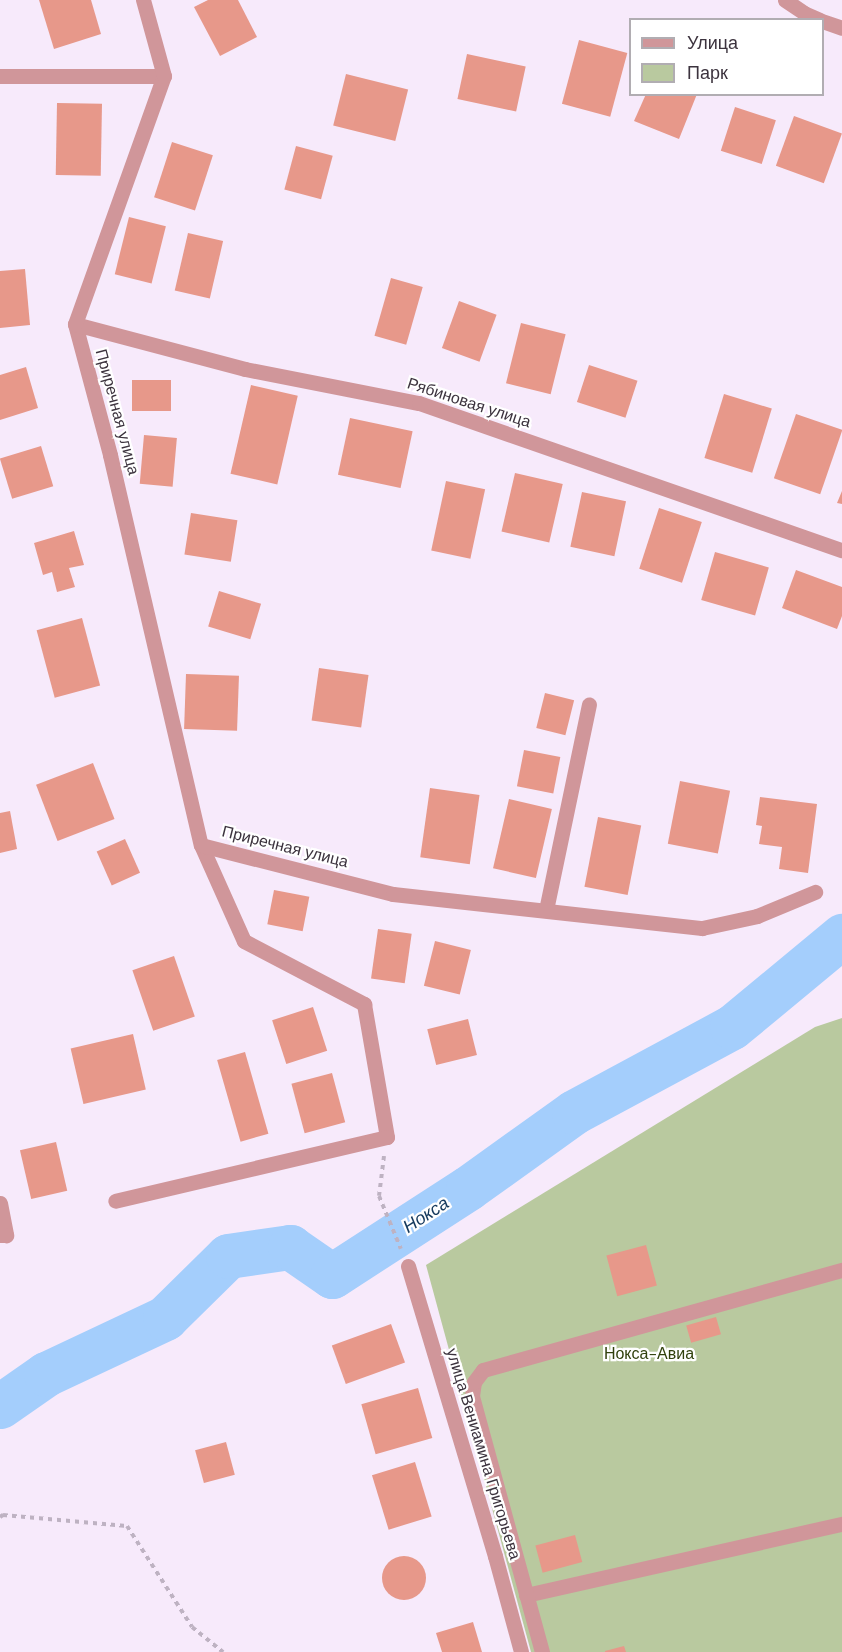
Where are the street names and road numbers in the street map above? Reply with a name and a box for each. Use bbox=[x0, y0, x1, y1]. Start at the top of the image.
street label: Приречная улица bbox=[91, 347, 143, 477]
street label: Рябиновая улица bbox=[405, 374, 533, 432]
street label: Приречная улица bbox=[220, 822, 350, 872]
street label: улица Вениамина Григорьева bbox=[442, 1346, 524, 1562]

